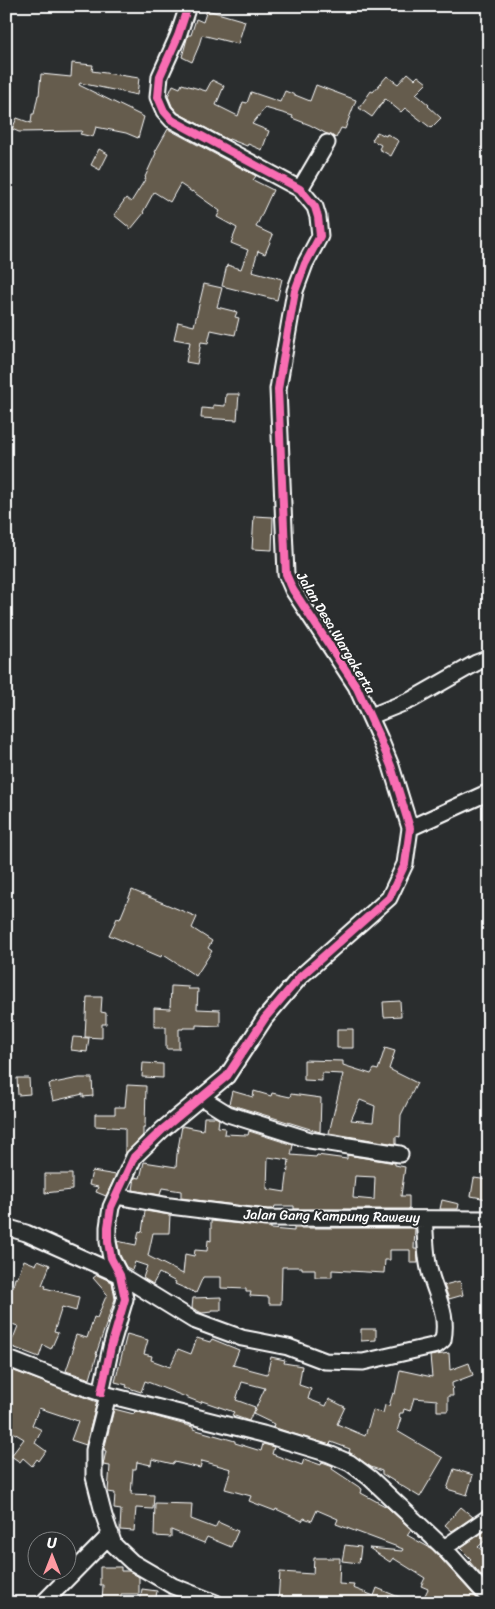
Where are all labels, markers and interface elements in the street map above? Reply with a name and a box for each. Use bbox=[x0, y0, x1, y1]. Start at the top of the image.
street label: Jalan Desa Wargakerta bbox=[289, 566, 383, 700]
street label: Jalan Gang Kampung Raweuy bbox=[243, 1202, 421, 1230]
text: U bbox=[47, 1531, 57, 1556]
north arrow bbox=[28, 1532, 78, 1582]

